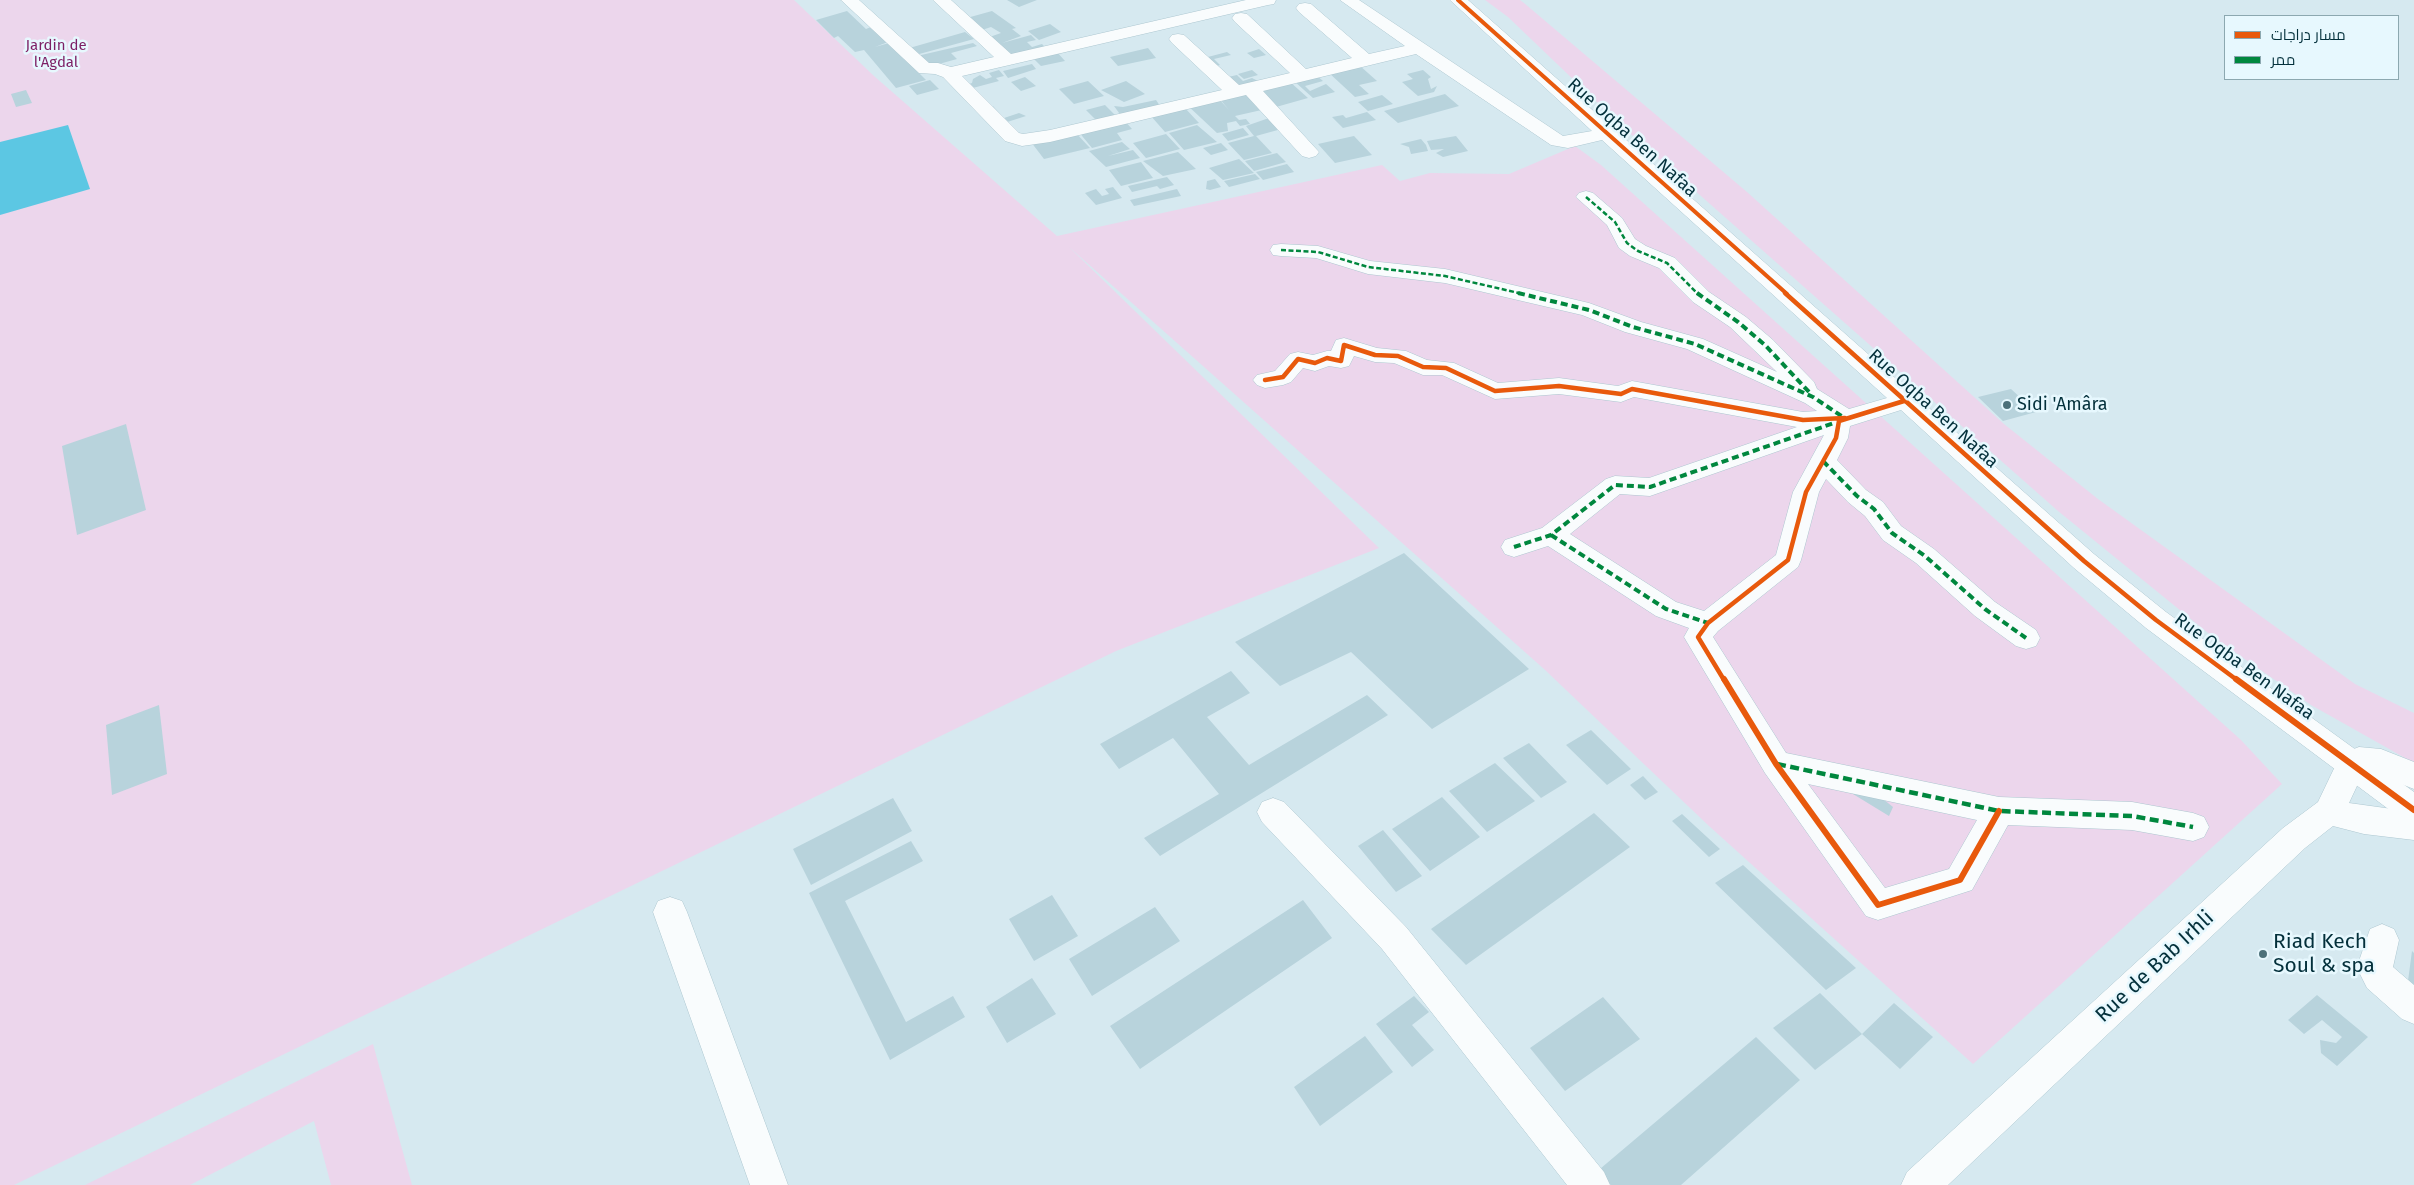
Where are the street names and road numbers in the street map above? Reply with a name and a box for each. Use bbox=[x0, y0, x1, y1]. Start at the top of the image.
street label: Rue Oqba Ben Nafaa bbox=[1563, 74, 1701, 202]
street label: Rue Oqba Ben Nafaa bbox=[1864, 345, 2002, 473]
street label: Rue Oqba Ben Nafaa bbox=[2170, 609, 2318, 725]
street label: Rue de Bab Irhli bbox=[2091, 906, 2219, 1028]

